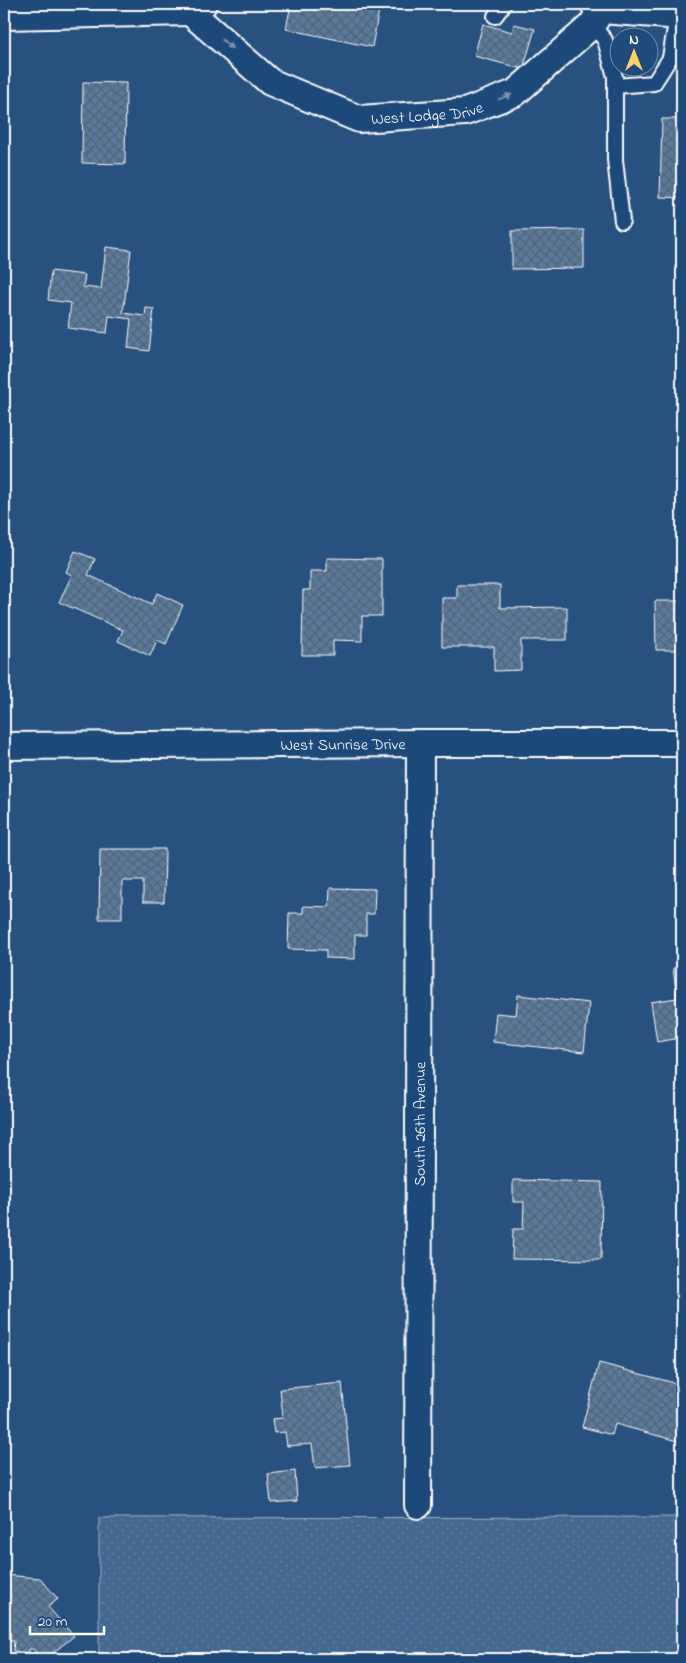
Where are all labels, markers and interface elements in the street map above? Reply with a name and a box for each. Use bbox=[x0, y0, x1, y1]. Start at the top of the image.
north arrow bbox=[608, 28, 658, 78]
text: N bbox=[629, 30, 639, 51]
one-way arrow bbox=[221, 38, 233, 49]
one-way arrow bbox=[498, 93, 513, 101]
street label: West Lodge Drive bbox=[371, 96, 488, 132]
street label: West Sunrise Drive bbox=[280, 733, 406, 758]
street label: South 26th Avenue bbox=[409, 1061, 433, 1186]
scale bar bbox=[30, 1603, 104, 1635]
text: 20 m bbox=[38, 1611, 68, 1633]

